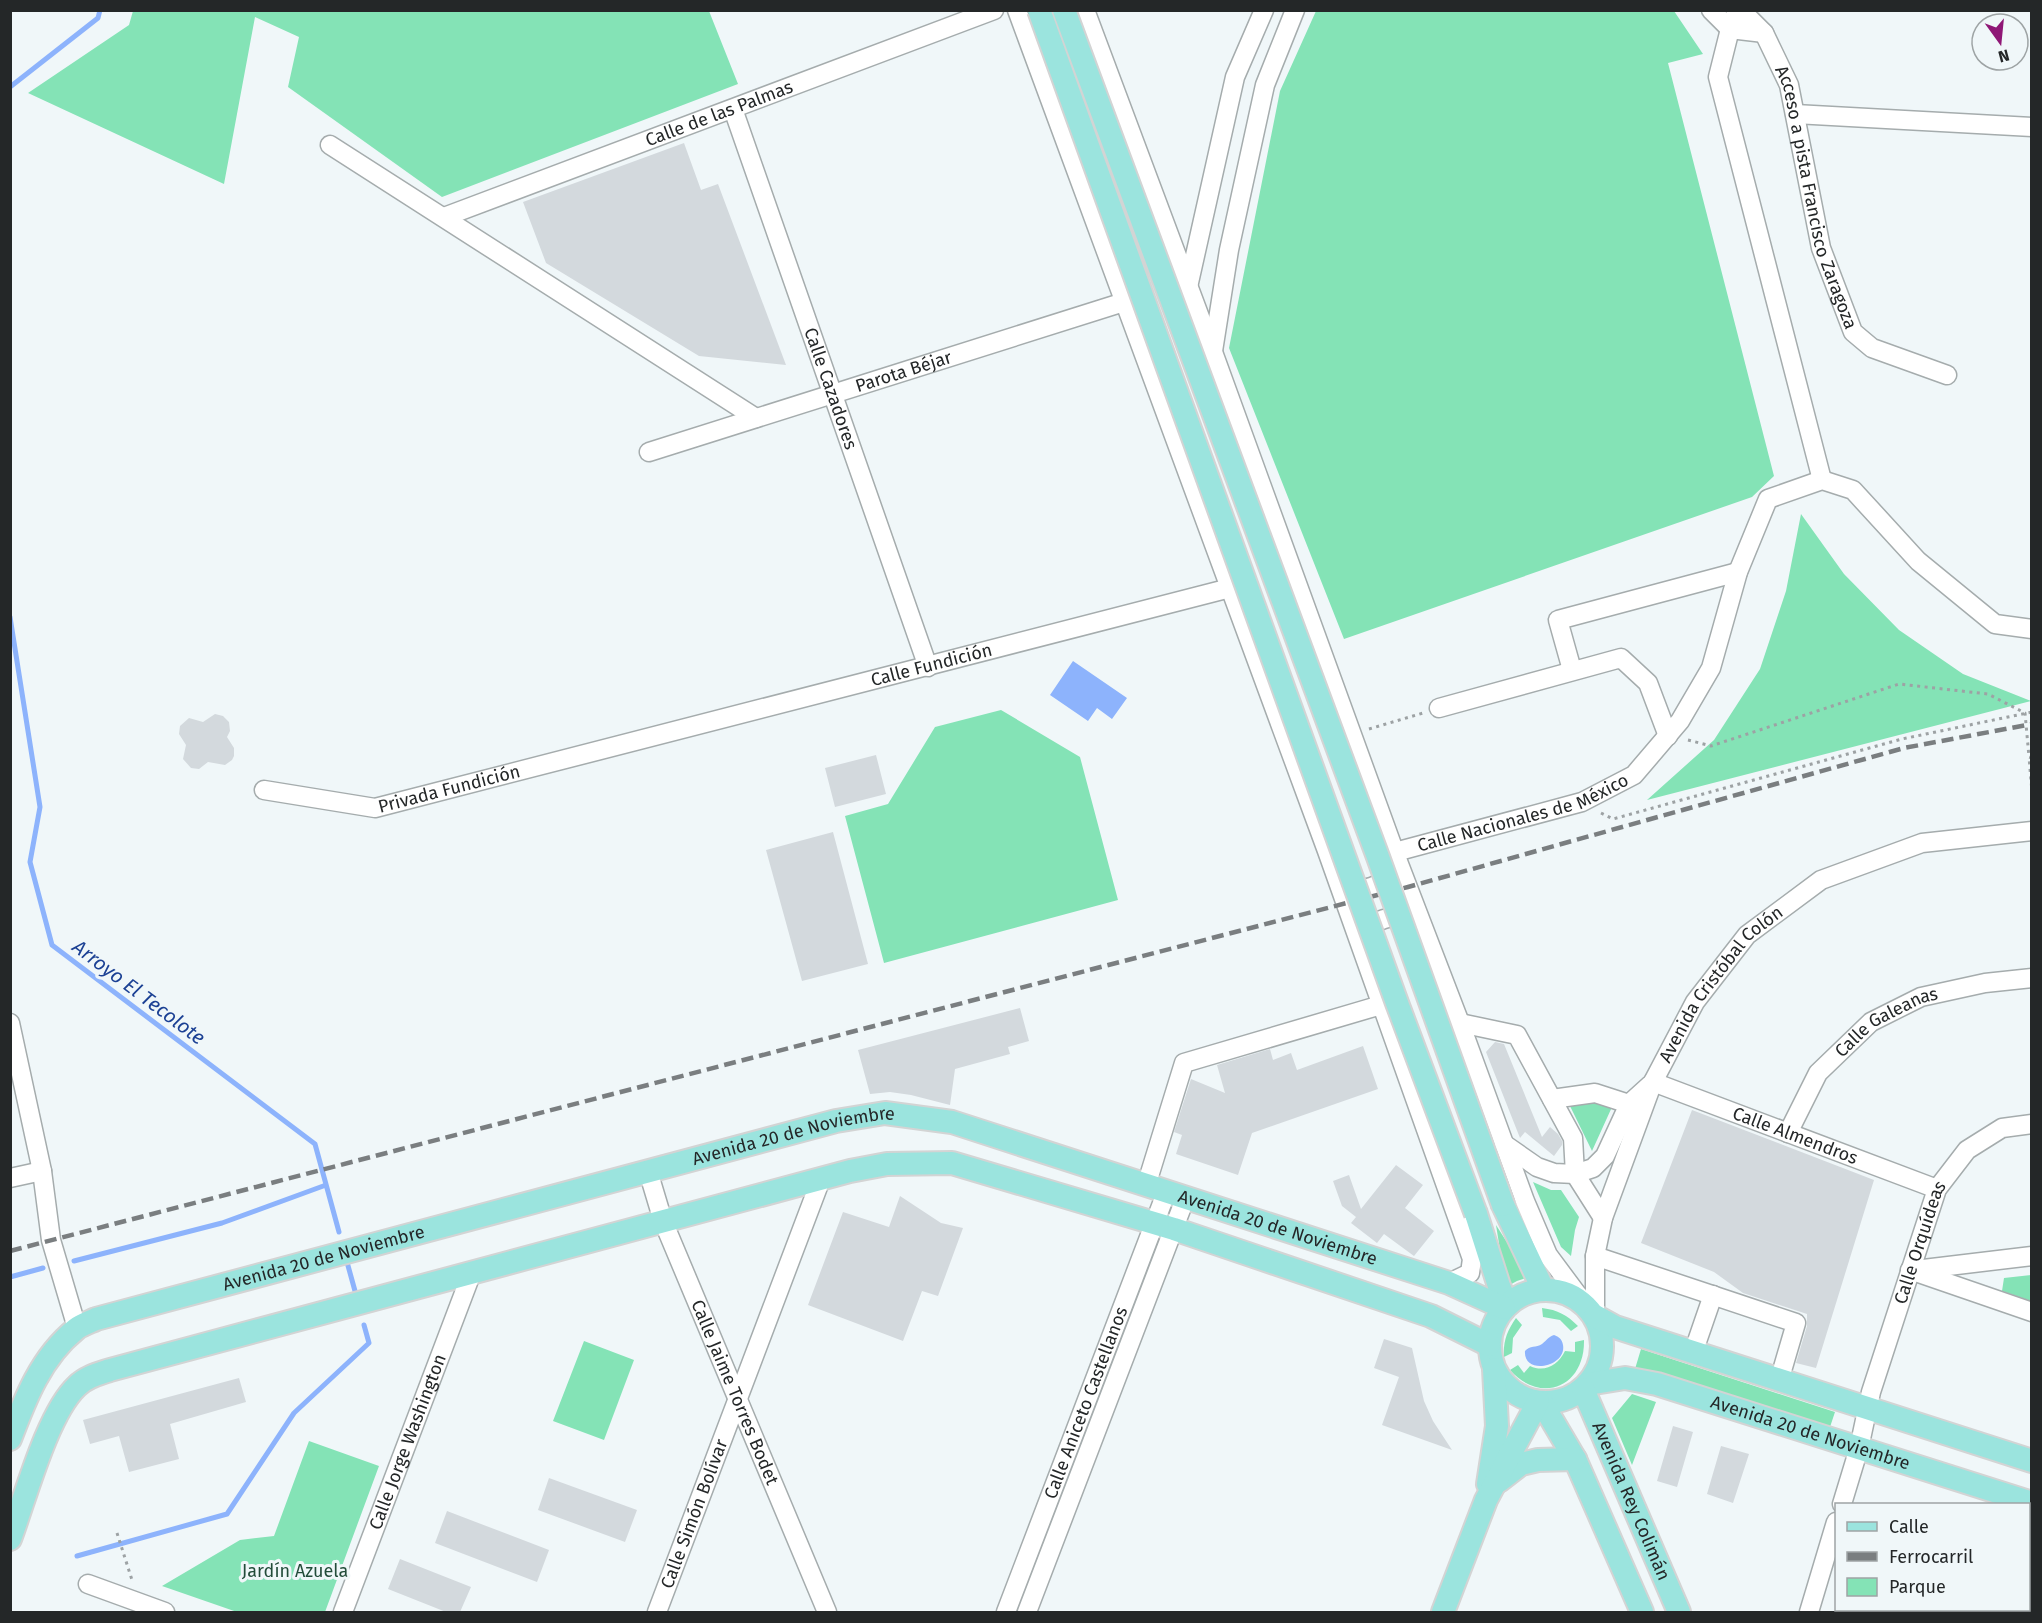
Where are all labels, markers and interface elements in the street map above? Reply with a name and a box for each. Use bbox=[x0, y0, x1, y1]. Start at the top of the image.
north arrow bbox=[1970, 12, 2030, 72]
text: N bbox=[1996, 45, 2011, 67]
street label: Acceso a pista Francisco Zaragoza bbox=[1770, 62, 1862, 332]
street label: Calle de las Palmas bbox=[642, 76, 796, 151]
street label: Calle Cazadores bbox=[799, 325, 862, 452]
street label: Parota Béjar bbox=[853, 346, 955, 397]
street label: Calle Fundición bbox=[868, 639, 994, 691]
street label: Privada Fundición bbox=[376, 760, 522, 818]
street label: Calle Nacionales de México bbox=[1415, 769, 1632, 857]
street label: Avenida Cristóbal Colón bbox=[1654, 901, 1787, 1066]
water label: Arroyo El Tecolote bbox=[67, 934, 210, 1050]
street label: Calle Galeanas bbox=[1830, 983, 1940, 1062]
street label: Avenida 20 de Noviembre bbox=[690, 1102, 896, 1170]
street label: Calle Almendros bbox=[1730, 1102, 1861, 1169]
street label: Calle Orquídeas bbox=[1889, 1176, 1951, 1307]
street label: Avenida 20 de Noviembre bbox=[1175, 1185, 1380, 1270]
street label: Avenida 20 de Noviembre bbox=[220, 1221, 427, 1296]
street label: Calle Jaime Torres Bodet bbox=[686, 1296, 784, 1489]
street label: Calle Aniceto Castellanos bbox=[1039, 1304, 1133, 1502]
street label: Calle Jorge Washington bbox=[364, 1351, 451, 1533]
street label: Avenida 20 de Noviembre bbox=[1708, 1391, 1913, 1475]
street label: Avenida Rey Colimán bbox=[1587, 1418, 1675, 1584]
street label: Calle Simón Bolívar bbox=[656, 1436, 732, 1592]
legend bbox=[1835, 1503, 2030, 1611]
text: Calle bbox=[1889, 1516, 1929, 1538]
text: Ferrocarril bbox=[1889, 1546, 1973, 1568]
park label: Jardín Azuela bbox=[242, 1560, 348, 1582]
text: Parque bbox=[1889, 1576, 1946, 1598]

